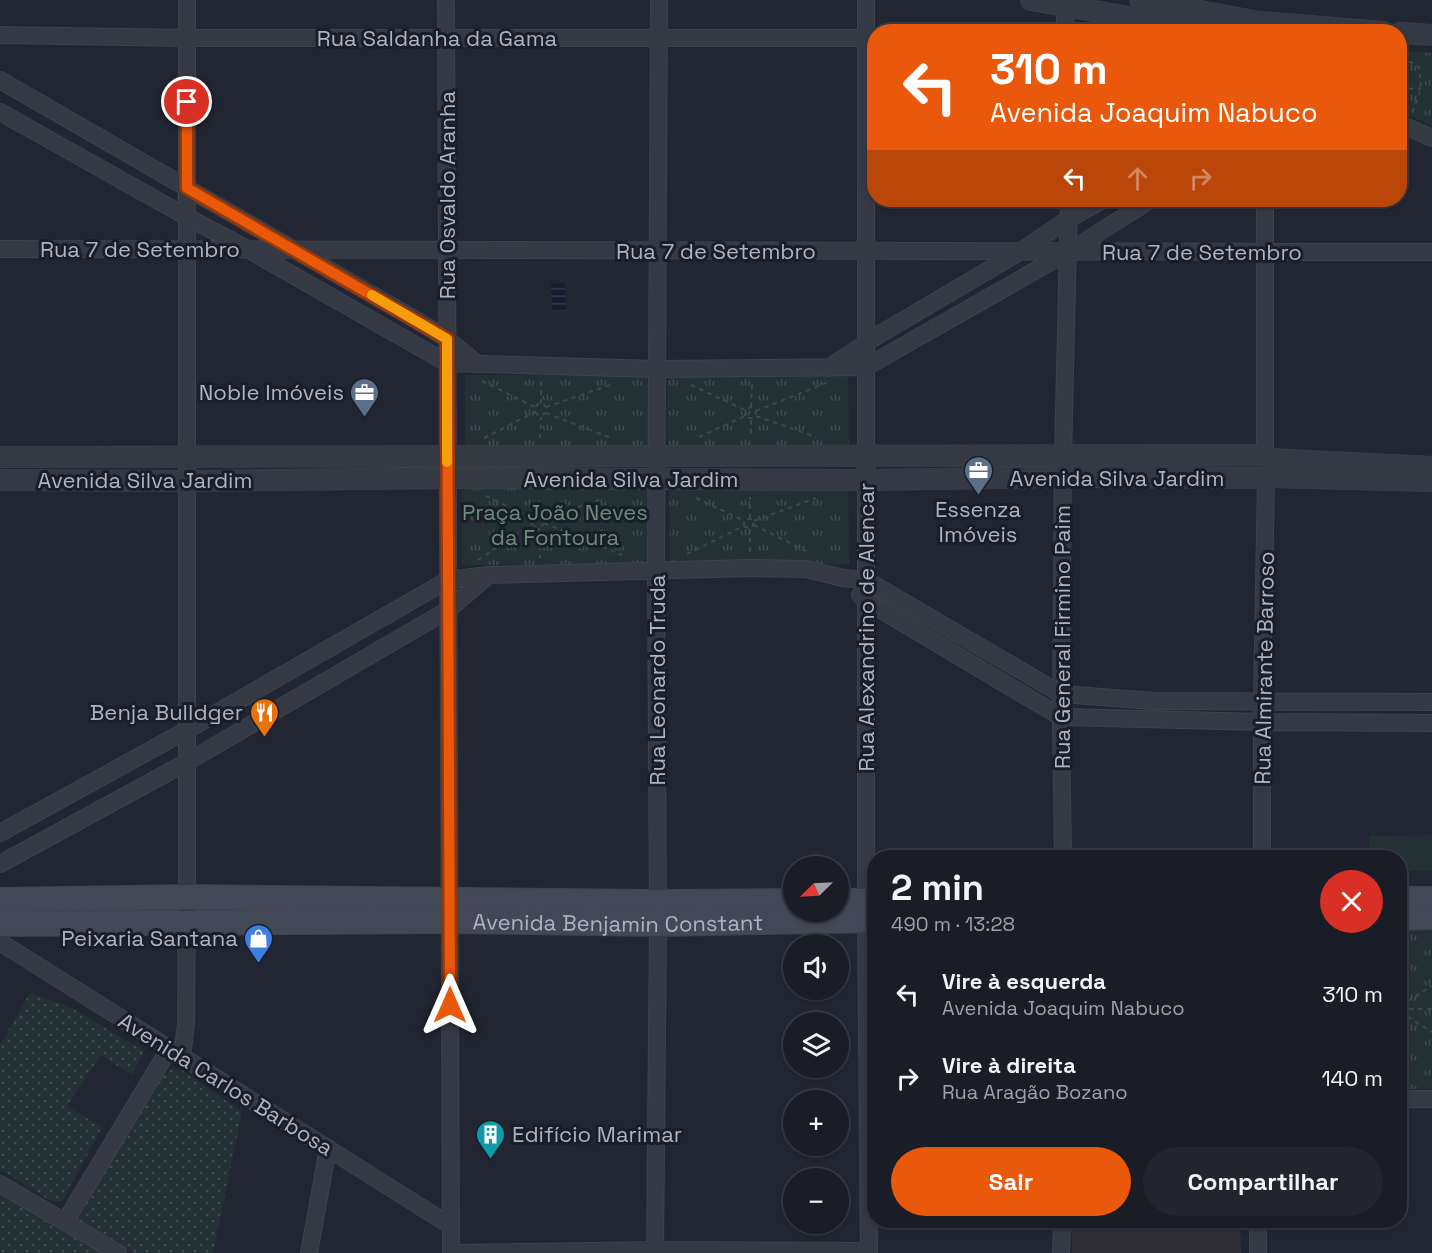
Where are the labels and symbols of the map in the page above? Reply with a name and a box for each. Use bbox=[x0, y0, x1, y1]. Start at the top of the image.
street label: Rua Saldanha da Gama bbox=[317, 24, 558, 52]
pin bbox=[161, 76, 212, 127]
street label: Rua Osvaldo Aranha bbox=[433, 91, 461, 299]
street label: Rua 7 de Setembro bbox=[40, 235, 240, 263]
street label: Rua 7 de Setembro bbox=[616, 237, 816, 265]
street label: Rua 7 de Setembro bbox=[1102, 238, 1302, 266]
office icon: Noble Imóveis bbox=[349, 376, 381, 418]
place label: Noble Imóveis bbox=[199, 378, 344, 406]
office icon: Essenza Imóveis bbox=[962, 454, 994, 496]
street label: Avenida Silva Jardim bbox=[1010, 464, 1224, 492]
street label: Avenida Silva Jardim bbox=[524, 465, 738, 493]
street label: Avenida Silva Jardim bbox=[38, 466, 252, 494]
street label: Rua Alexandrino de Alencar bbox=[852, 483, 880, 771]
place label: Essenza Imóveis bbox=[935, 495, 1021, 548]
park label: Praça João Neves da Fontoura bbox=[462, 498, 648, 551]
street label: Rua General Firmino Paim bbox=[1048, 505, 1076, 769]
street label: Rua Almirante Barroso bbox=[1248, 551, 1280, 785]
street label: Rua Leonardo Truda bbox=[643, 574, 671, 785]
restaurant icon: Benja Bulldger bbox=[248, 696, 280, 738]
place label: Benja Bulldger bbox=[90, 698, 243, 726]
north arrow bbox=[783, 856, 849, 922]
street label: Avenida Benjamin Constant bbox=[473, 907, 763, 938]
shop icon: Peixaria Santana bbox=[243, 922, 275, 964]
place label: Peixaria Santana bbox=[61, 924, 238, 952]
position arrow bbox=[418, 973, 482, 1037]
street label: Avenida Carlos Barbosa bbox=[113, 1006, 339, 1162]
building icon: Edifício Marimar bbox=[475, 1118, 507, 1160]
place label: Edifício Marimar bbox=[512, 1120, 682, 1148]

